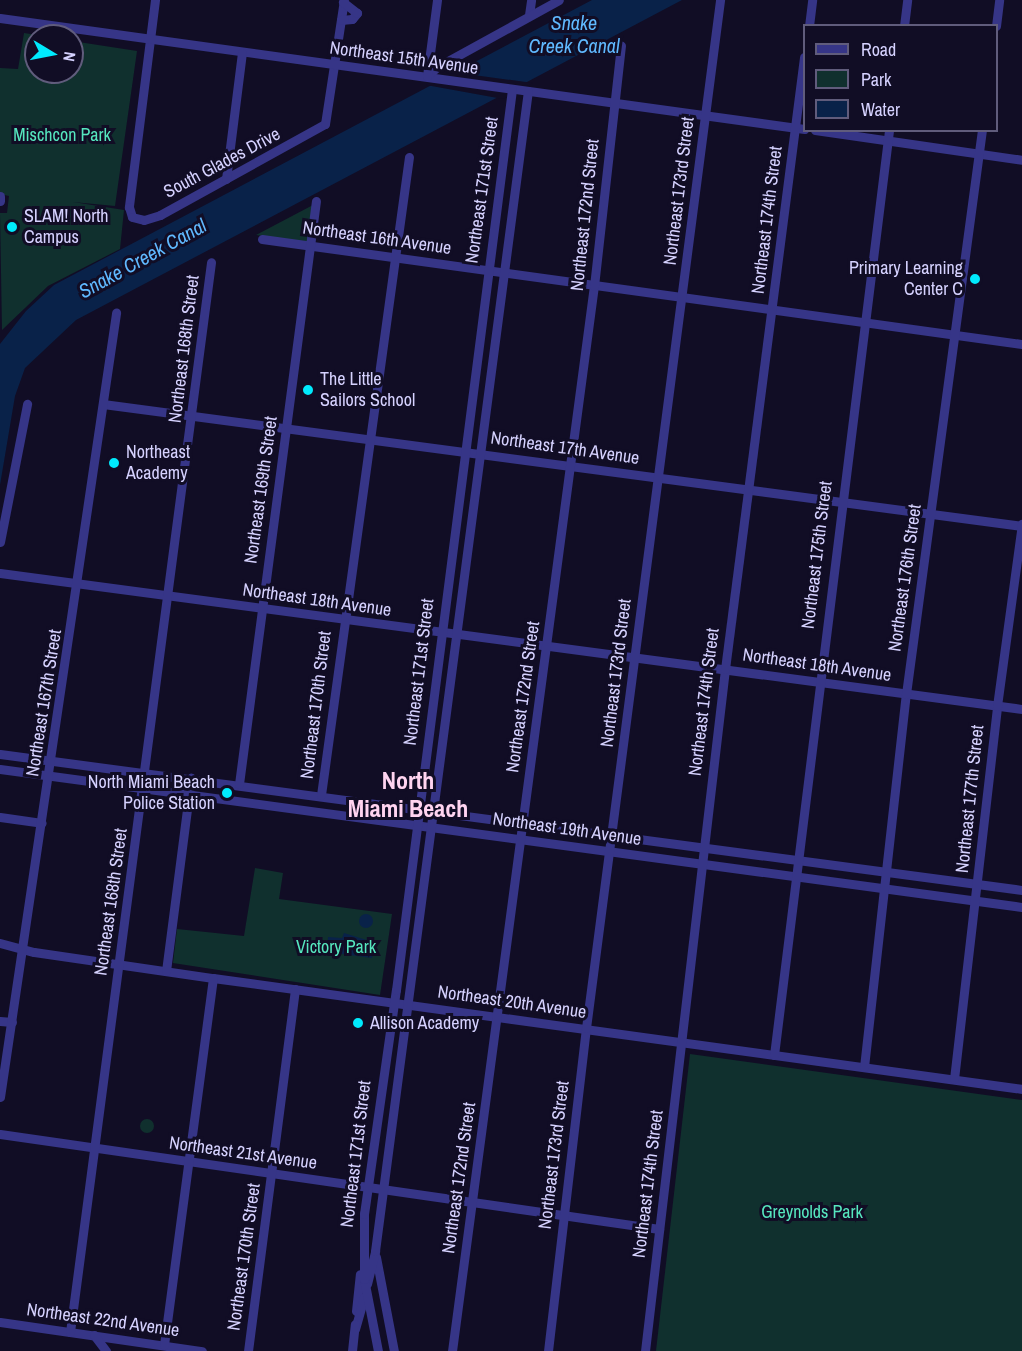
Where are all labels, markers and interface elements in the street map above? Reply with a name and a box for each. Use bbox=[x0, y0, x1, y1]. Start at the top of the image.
water label: Snake Creek Canal bbox=[528, 11, 620, 58]
north arrow bbox=[24, 24, 84, 84]
legend bbox=[803, 24, 998, 132]
street label: Northeast 15th Avenue bbox=[328, 37, 480, 79]
text: Road bbox=[861, 37, 896, 62]
text: N bbox=[58, 50, 81, 63]
text: Park bbox=[861, 67, 891, 92]
text: Water bbox=[861, 97, 900, 122]
street label: Northeast 171st Street bbox=[461, 115, 503, 265]
street label: Northeast 173rd Street bbox=[659, 116, 699, 266]
street label: South Glades Drive bbox=[160, 123, 284, 203]
park label: Mischcon Park bbox=[13, 124, 111, 146]
street label: Northeast 172nd Street bbox=[566, 138, 604, 292]
street label: Northeast 174th Street bbox=[747, 145, 787, 295]
place label: SLAM! North Campus bbox=[24, 206, 108, 248]
water label: Snake Creek Canal bbox=[74, 213, 210, 303]
street label: Northeast 16th Avenue bbox=[301, 217, 453, 259]
marker: SLAM! North Campus bbox=[5, 220, 19, 234]
place label: Primary Learning Center C bbox=[849, 258, 963, 300]
marker: Primary Learning Center C bbox=[968, 272, 982, 286]
street label: Northeast 168th Street bbox=[164, 274, 204, 424]
place label: The Little Sailors School bbox=[320, 369, 415, 412]
marker: The Little Sailors School bbox=[301, 383, 315, 397]
street label: Northeast 169th Street bbox=[240, 415, 282, 565]
street label: Northeast 17th Avenue bbox=[489, 427, 641, 469]
place label: Northeast Academy bbox=[126, 442, 190, 484]
marker: Northeast Academy bbox=[107, 456, 121, 470]
street label: Northeast 175th Street bbox=[797, 480, 837, 630]
street label: Northeast 176th Street bbox=[884, 503, 926, 653]
street label: Northeast 18th Avenue bbox=[241, 579, 393, 621]
street label: Northeast 171st Street bbox=[399, 597, 439, 747]
street label: Northeast 173rd Street bbox=[596, 598, 636, 748]
street label: Northeast 172nd Street bbox=[502, 620, 544, 774]
street label: Northeast 174th Street bbox=[684, 627, 724, 777]
street label: Northeast 167th Street bbox=[22, 628, 66, 778]
street label: Northeast 170th Street bbox=[296, 630, 336, 780]
street label: Northeast 18th Avenue bbox=[741, 644, 893, 686]
street label: Northeast 177th Street bbox=[951, 724, 989, 874]
district label: North Miami Beach bbox=[348, 767, 468, 823]
place label: North Miami Beach Police Station bbox=[88, 772, 215, 814]
marker: North Miami Beach Police Station bbox=[220, 786, 234, 800]
street label: Northeast 19th Avenue bbox=[491, 808, 643, 850]
street label: Northeast 168th Street bbox=[90, 827, 132, 977]
park label: Victory Park bbox=[296, 936, 376, 958]
street label: Northeast 20th Avenue bbox=[436, 981, 588, 1023]
place label: Allison Academy bbox=[370, 1012, 480, 1034]
marker: Allison Academy bbox=[351, 1016, 365, 1030]
street label: Northeast 171st Street bbox=[336, 1079, 376, 1229]
street label: Northeast 173rd Street bbox=[534, 1080, 574, 1230]
street label: Northeast 172nd Street bbox=[438, 1101, 480, 1255]
street label: Northeast 174th Street bbox=[628, 1109, 668, 1259]
street label: Northeast 21st Avenue bbox=[167, 1132, 319, 1174]
street label: Northeast 170th Street bbox=[223, 1182, 265, 1332]
park label: Greynolds Park bbox=[761, 1201, 863, 1223]
street label: Northeast 22nd Avenue bbox=[25, 1299, 181, 1341]

